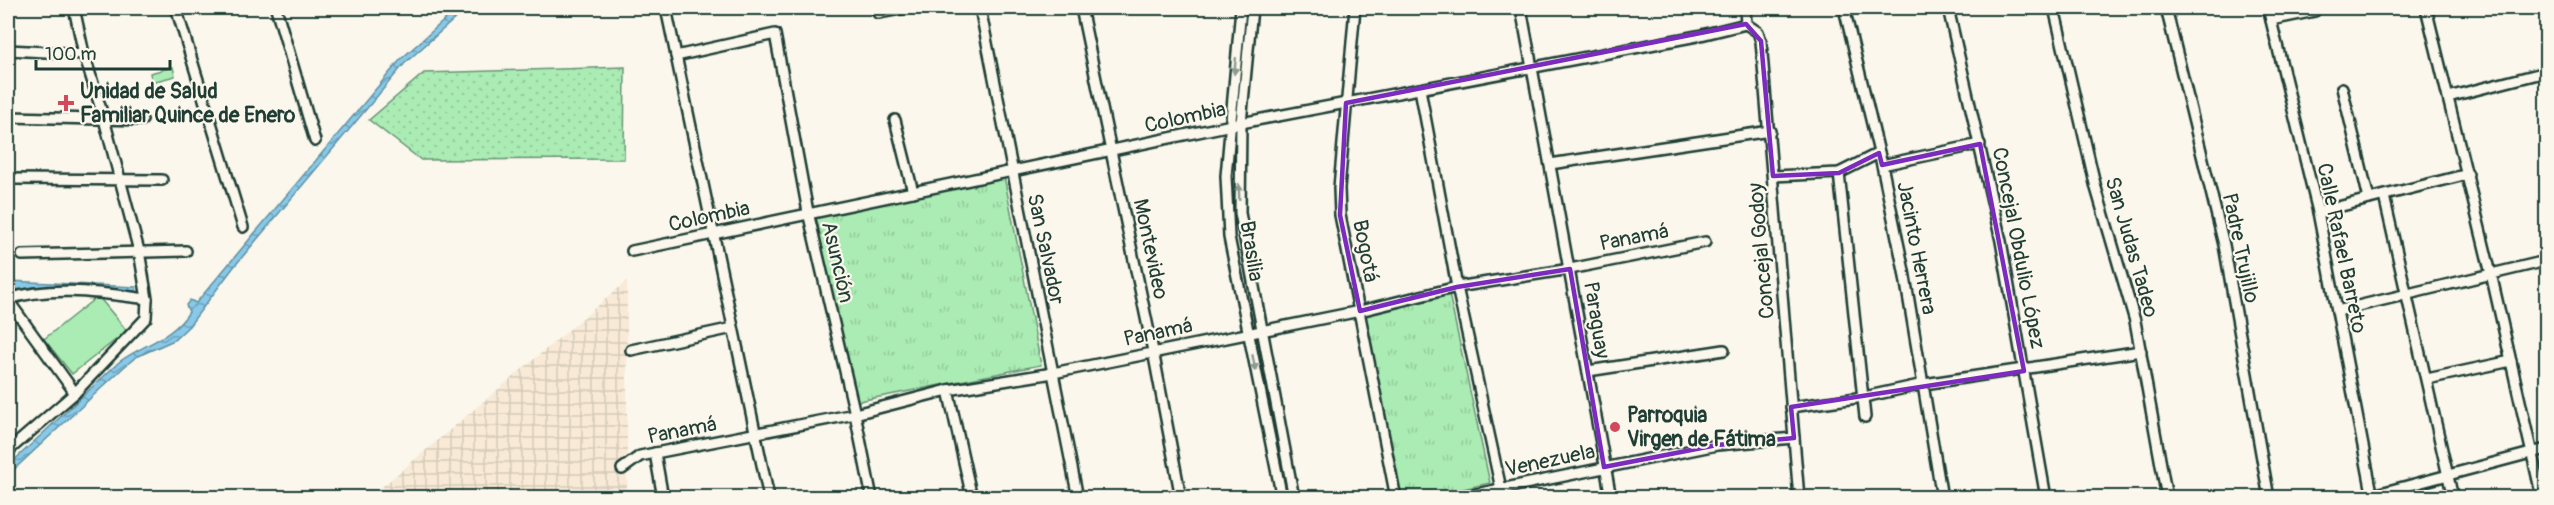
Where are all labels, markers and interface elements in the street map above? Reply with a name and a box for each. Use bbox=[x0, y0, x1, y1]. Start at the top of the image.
scale bar bbox=[36, 33, 170, 71]
text: 100 m bbox=[45, 43, 97, 66]
one-way arrow bbox=[1231, 56, 1240, 75]
place label: Unidad de Salud Familiar Quince de Enero bbox=[80, 78, 296, 129]
marker: Unidad de Salud Familiar Quince de Enero bbox=[57, 94, 75, 112]
street label: Colombia bbox=[1142, 96, 1228, 139]
street label: Concejal Obdulio López bbox=[1986, 145, 2051, 351]
street label: Calle Rafael Barreto bbox=[2310, 161, 2373, 336]
street label: San Judas Tadeo bbox=[2099, 174, 2164, 320]
street label: Jacinto Herrera bbox=[1890, 179, 1943, 317]
street label: Concejal Godoy bbox=[1742, 182, 1781, 320]
one-way arrow bbox=[1234, 183, 1244, 202]
street label: San Salvador bbox=[1021, 191, 1071, 308]
street label: Padre Trujillo bbox=[2216, 191, 2265, 306]
street label: Colombia bbox=[666, 195, 752, 238]
street label: Montevideo bbox=[1127, 196, 1174, 302]
street label: Bogotá bbox=[1346, 217, 1385, 285]
street label: Panamá bbox=[1597, 218, 1671, 257]
street label: Asunción bbox=[815, 219, 860, 306]
street label: Brasilia bbox=[1233, 219, 1270, 283]
street label: Paraguay bbox=[1577, 280, 1616, 361]
street label: Panamá bbox=[1121, 312, 1195, 353]
one-way arrow bbox=[1250, 353, 1260, 372]
place label: Parroquia Virgen de Fátima bbox=[1627, 402, 1776, 453]
street label: Panamá bbox=[645, 411, 719, 450]
marker: Parroquia Virgen de Fátima bbox=[1608, 420, 1622, 434]
street label: Venezuela bbox=[1503, 438, 1598, 483]

